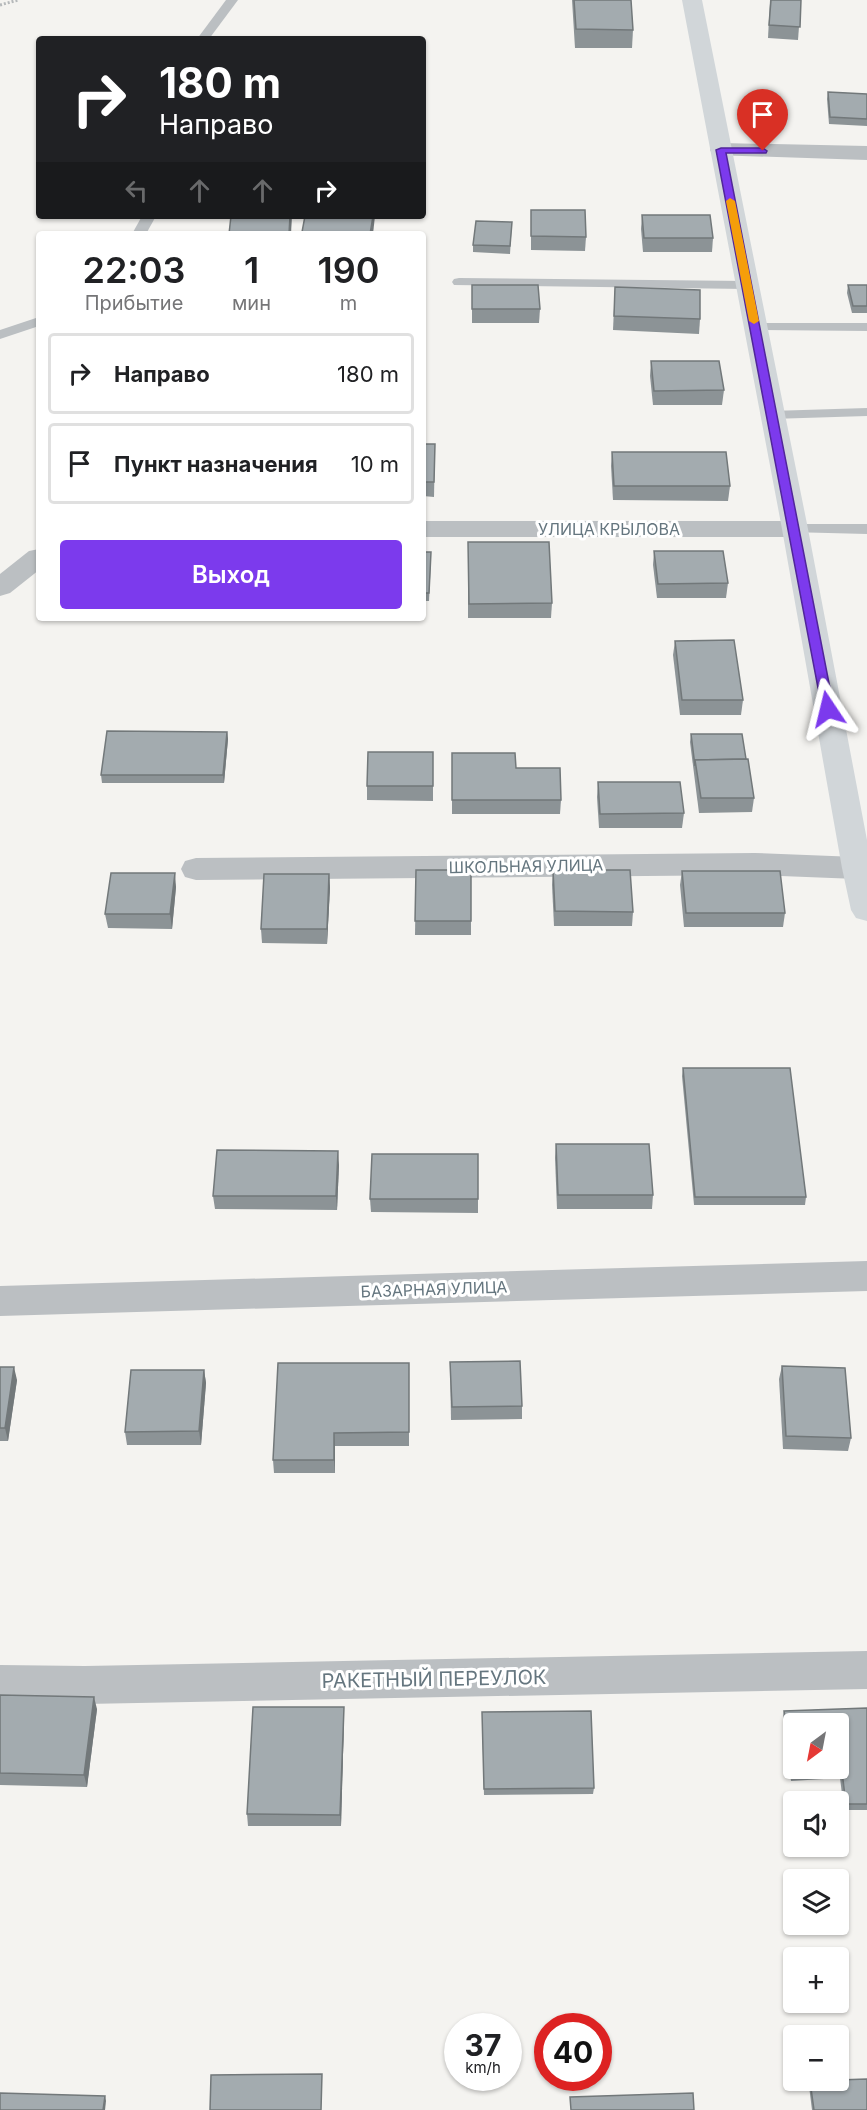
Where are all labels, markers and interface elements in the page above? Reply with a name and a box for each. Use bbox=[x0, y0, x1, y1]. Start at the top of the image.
text: 180 m bbox=[159, 57, 281, 108]
icon: right bbox=[60, 60, 138, 138]
pin bbox=[737, 89, 788, 151]
icon: arrive bbox=[746, 98, 779, 131]
text: Направо bbox=[159, 108, 274, 141]
icon: left bbox=[120, 174, 153, 207]
icon: ahead bbox=[183, 174, 216, 207]
icon: ahead bbox=[246, 174, 279, 207]
icon: right bbox=[309, 174, 342, 207]
text: 22:03 bbox=[82, 248, 185, 292]
text: 1 bbox=[244, 248, 259, 292]
text: 190 bbox=[318, 248, 380, 292]
text: Прибытие bbox=[85, 291, 183, 315]
text: мин bbox=[232, 291, 271, 315]
text: m bbox=[340, 291, 357, 315]
icon: right bbox=[63, 357, 96, 390]
text: Направо bbox=[114, 361, 210, 387]
text: 180 m bbox=[337, 361, 399, 387]
icon: arrive bbox=[63, 447, 96, 480]
text: Пункт назначения bbox=[114, 451, 318, 477]
text: 10 m bbox=[351, 451, 399, 477]
street label: УЛИЦА КРЫЛОВА bbox=[538, 519, 680, 539]
button: Выход bbox=[60, 540, 402, 609]
position arrow bbox=[796, 677, 860, 741]
street label: ШКОЛЬНАЯ УЛИЦА bbox=[449, 855, 603, 877]
street label: БАЗАРНАЯ УЛИЦА bbox=[360, 1276, 508, 1302]
street label: РАКЕТНЫЙ ПЕРЕУЛОК bbox=[321, 1664, 547, 1693]
north arrow bbox=[783, 1713, 849, 1779]
map controls bbox=[783, 1713, 849, 2091]
button: sound bbox=[783, 1791, 849, 1857]
button: layers bbox=[783, 1869, 849, 1935]
button: + bbox=[783, 1947, 849, 2013]
speed limit sign: 40 bbox=[534, 2013, 612, 2091]
button: − bbox=[783, 2025, 849, 2091]
text: 37 bbox=[465, 2027, 501, 2063]
text: km/h bbox=[465, 2058, 501, 2077]

